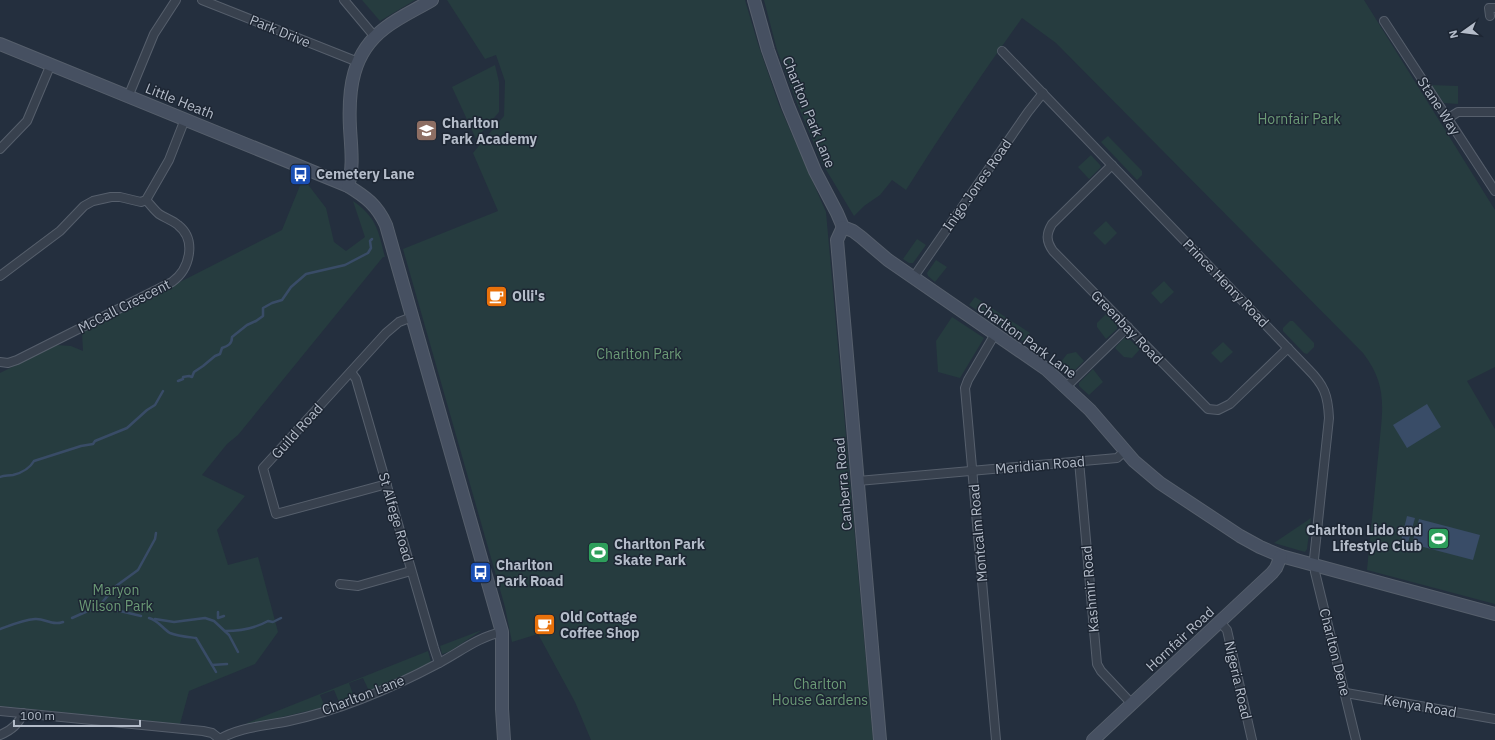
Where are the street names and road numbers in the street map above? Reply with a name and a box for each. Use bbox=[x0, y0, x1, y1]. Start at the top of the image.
street label: Park Drive bbox=[247, 11, 313, 51]
street label: Charlton Park Lane bbox=[778, 54, 840, 171]
street label: Stane Way bbox=[1413, 73, 1465, 139]
street label: Little Heath bbox=[143, 79, 217, 123]
street label: Inigo Jones Road bbox=[939, 135, 1015, 235]
street label: Prince Henry Road bbox=[1179, 235, 1273, 331]
street label: McCall Crescent bbox=[75, 275, 173, 337]
street label: Greenbay Road bbox=[1087, 286, 1167, 368]
street label: Charlton Park Lane bbox=[974, 298, 1081, 382]
street label: Guild Road bbox=[267, 399, 327, 463]
street label: Canberra Road bbox=[830, 437, 856, 531]
street label: Meridian Road bbox=[994, 452, 1086, 478]
street label: St Alfege Road bbox=[375, 470, 417, 564]
street label: Montcalm Road bbox=[965, 483, 991, 583]
street label: Kashmir Road bbox=[1077, 545, 1103, 633]
street label: Hornfair Road bbox=[1142, 603, 1218, 675]
street label: Charlton Dene bbox=[1315, 606, 1355, 698]
street label: Nigeria Road bbox=[1220, 639, 1256, 721]
street label: Charlton Lane bbox=[319, 671, 407, 719]
street label: Kenya Road bbox=[1382, 691, 1458, 721]

